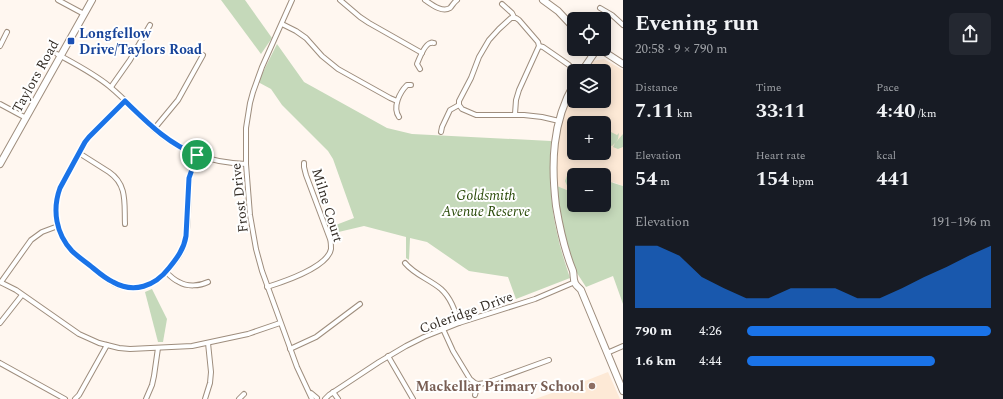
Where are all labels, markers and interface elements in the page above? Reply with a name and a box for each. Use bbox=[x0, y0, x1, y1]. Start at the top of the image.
text: Evening run bbox=[635, 7, 759, 40]
map controls bbox=[567, 12, 611, 212]
button: locate bbox=[567, 12, 611, 56]
button: share bbox=[949, 13, 991, 55]
place label: Longfellow Drive/Taylors Road bbox=[79, 23, 202, 60]
street label: Taylors Road bbox=[7, 36, 64, 117]
marker: Longfellow Drive/Taylors Road bbox=[66, 36, 76, 46]
text: 20:58 · 9 × 790 m bbox=[635, 39, 727, 59]
button: layers bbox=[567, 64, 611, 108]
text: Distance bbox=[635, 79, 678, 96]
text: Time bbox=[756, 79, 781, 96]
text: Pace bbox=[876, 79, 899, 96]
text: 7.11 bbox=[635, 96, 674, 126]
text: 33:11 bbox=[756, 96, 806, 126]
text: 4:40 bbox=[876, 96, 915, 126]
text: km bbox=[674, 105, 692, 122]
text: /km bbox=[915, 105, 936, 122]
button: + bbox=[567, 116, 611, 160]
pin bbox=[180, 138, 214, 172]
icon: arrive bbox=[186, 144, 208, 166]
text: Elevation bbox=[635, 147, 681, 164]
text: Heart rate bbox=[756, 147, 805, 164]
text: kcal bbox=[876, 147, 896, 164]
street label: Frost Drive bbox=[225, 162, 254, 234]
text: 54 bbox=[635, 164, 657, 194]
text: 154 bbox=[756, 164, 789, 194]
text: 441 bbox=[876, 164, 910, 194]
street label: Milne Court bbox=[306, 166, 349, 245]
button: − bbox=[567, 168, 611, 212]
text: m bbox=[657, 173, 670, 190]
text: bpm bbox=[789, 173, 814, 190]
park label: Goldsmith Avenue Reserve bbox=[441, 185, 530, 222]
text: Elevation bbox=[635, 212, 689, 232]
text: 191–196 m bbox=[931, 212, 991, 232]
street label: Coleridge Drive bbox=[416, 286, 516, 339]
text: 790 m bbox=[635, 321, 672, 341]
text: 4:26 bbox=[699, 321, 722, 341]
text: 1.6 km bbox=[635, 351, 676, 371]
text: 4:44 bbox=[699, 351, 722, 371]
place label: Mackellar Primary School bbox=[415, 376, 584, 397]
marker: Mackellar Primary School bbox=[587, 381, 597, 391]

